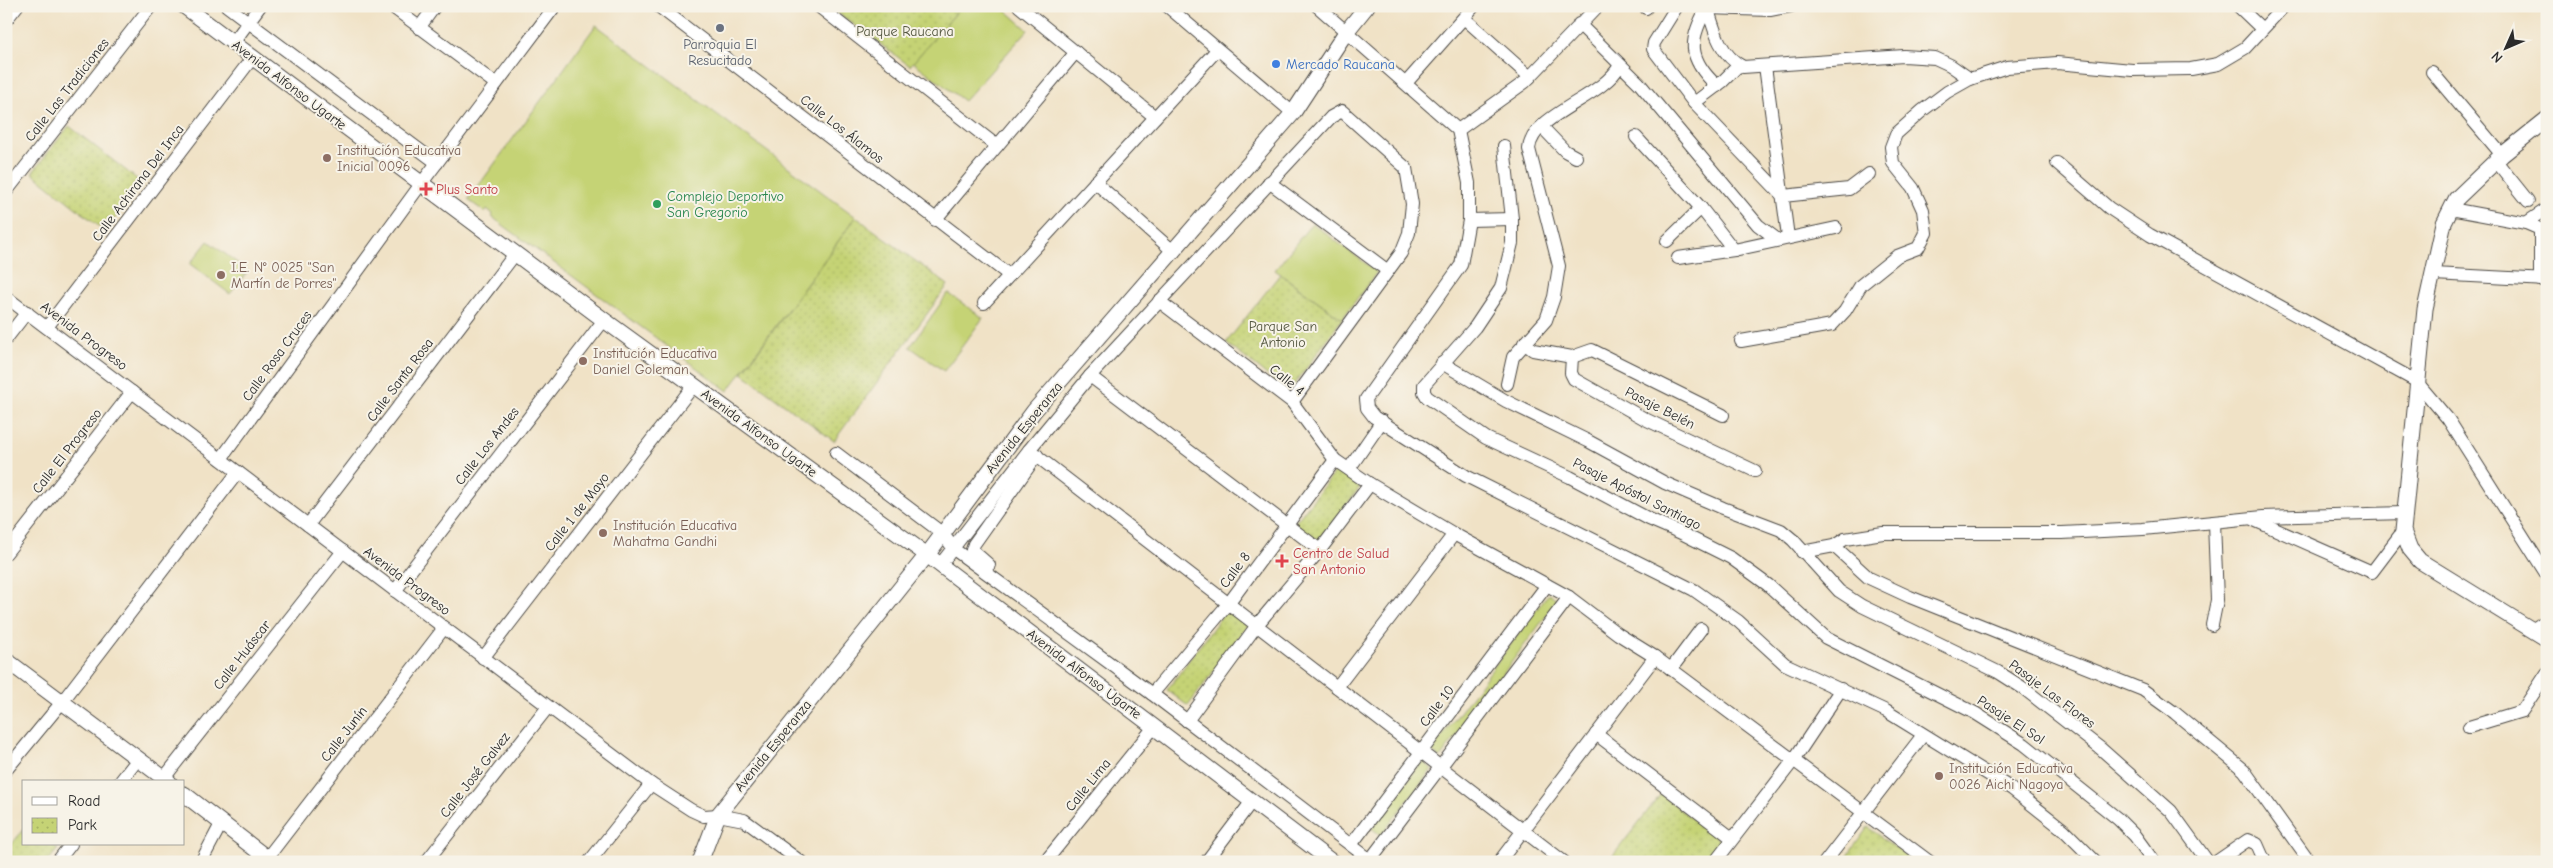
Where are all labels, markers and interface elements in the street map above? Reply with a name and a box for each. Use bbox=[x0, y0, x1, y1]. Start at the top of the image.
marker: Parroquia El Resucitado bbox=[714, 22, 726, 34]
north arrow bbox=[2480, 22, 2530, 72]
park label: Parque Raucana bbox=[856, 23, 954, 40]
street label: Calle Las Tradiciones bbox=[21, 35, 113, 145]
street label: Avenida Alfonso Ugarte bbox=[228, 36, 350, 134]
place label: Parroquia El Resucitado bbox=[683, 36, 757, 69]
text: N bbox=[2488, 48, 2506, 66]
place label: Mercado Raucana bbox=[1286, 56, 1395, 73]
marker: Mercado Raucana bbox=[1270, 58, 1282, 70]
street label: Calle Los Álamos bbox=[797, 91, 887, 167]
street label: Calle Achirana Del Inca bbox=[88, 121, 188, 245]
place label: Institución Educativa Inicial 0096 bbox=[337, 142, 461, 175]
marker: Institución Educativa Inicial 0096 bbox=[321, 152, 333, 164]
place label: Plus Santo bbox=[436, 181, 498, 198]
marker: Plus Santo bbox=[420, 183, 432, 195]
place label: Complejo Deportivo San Gregorio bbox=[667, 188, 784, 221]
marker: Complejo Deportivo San Gregorio bbox=[651, 198, 663, 210]
place label: I.E. N° 0025 "San Martín de Porres" bbox=[231, 259, 337, 292]
marker: I.E. N° 0025 "San Martín de Porres" bbox=[215, 269, 227, 281]
street label: Avenida Progreso bbox=[37, 298, 131, 374]
street label: Calle Rosa Cruces bbox=[238, 307, 316, 405]
park label: Parque San Antonio bbox=[1249, 318, 1317, 351]
street label: Calle Santa Rosa bbox=[363, 335, 437, 425]
place label: Institución Educativa Daniel Goleman bbox=[593, 345, 717, 378]
marker: Institución Educativa Daniel Goleman bbox=[577, 355, 589, 367]
street label: Calle 4 bbox=[1266, 361, 1308, 399]
street label: Avenida Esperanza bbox=[982, 379, 1066, 477]
street label: Pasaje Belén bbox=[1622, 383, 1698, 433]
street label: Avenida Alfonso Ugarte bbox=[698, 385, 820, 481]
street label: Calle Los Andes bbox=[451, 403, 523, 488]
street label: Calle El Progreso bbox=[28, 405, 106, 497]
street label: Pasaje Apóstol Santiago bbox=[1570, 454, 1704, 534]
street label: Calle 1 de Mayo bbox=[541, 469, 613, 555]
place label: Institución Educativa Mahatma Gandhi bbox=[613, 517, 737, 550]
marker: Institución Educativa Mahatma Gandhi bbox=[597, 527, 609, 539]
street label: Avenida Progreso bbox=[360, 543, 454, 619]
place label: Centro de Salud San Antonio bbox=[1293, 545, 1389, 578]
street label: Calle 8 bbox=[1216, 549, 1254, 591]
marker: Centro de Salud San Antonio bbox=[1275, 554, 1289, 568]
street label: Calle Huáscar bbox=[210, 617, 275, 693]
street label: Avenida Alfonso Ugarte bbox=[1023, 625, 1145, 723]
street label: Pasaje Las Flores bbox=[2005, 656, 2099, 732]
street label: Calle 10 bbox=[1416, 682, 1458, 730]
street label: Pasaje El Sol bbox=[1974, 692, 2048, 748]
street label: Avenida Esperanza bbox=[731, 697, 815, 795]
street label: Calle Junín bbox=[317, 703, 371, 765]
street label: Calle José Galvez bbox=[436, 729, 514, 821]
street label: Calle Lima bbox=[1062, 755, 1114, 815]
place label: Institución Educativa 0026 Aichi Nagoya bbox=[1949, 760, 2073, 793]
marker: Institución Educativa 0026 Aichi Nagoya bbox=[1933, 770, 1945, 782]
legend bbox=[22, 780, 185, 846]
text: Road bbox=[68, 792, 100, 810]
text: Park bbox=[68, 816, 97, 834]

